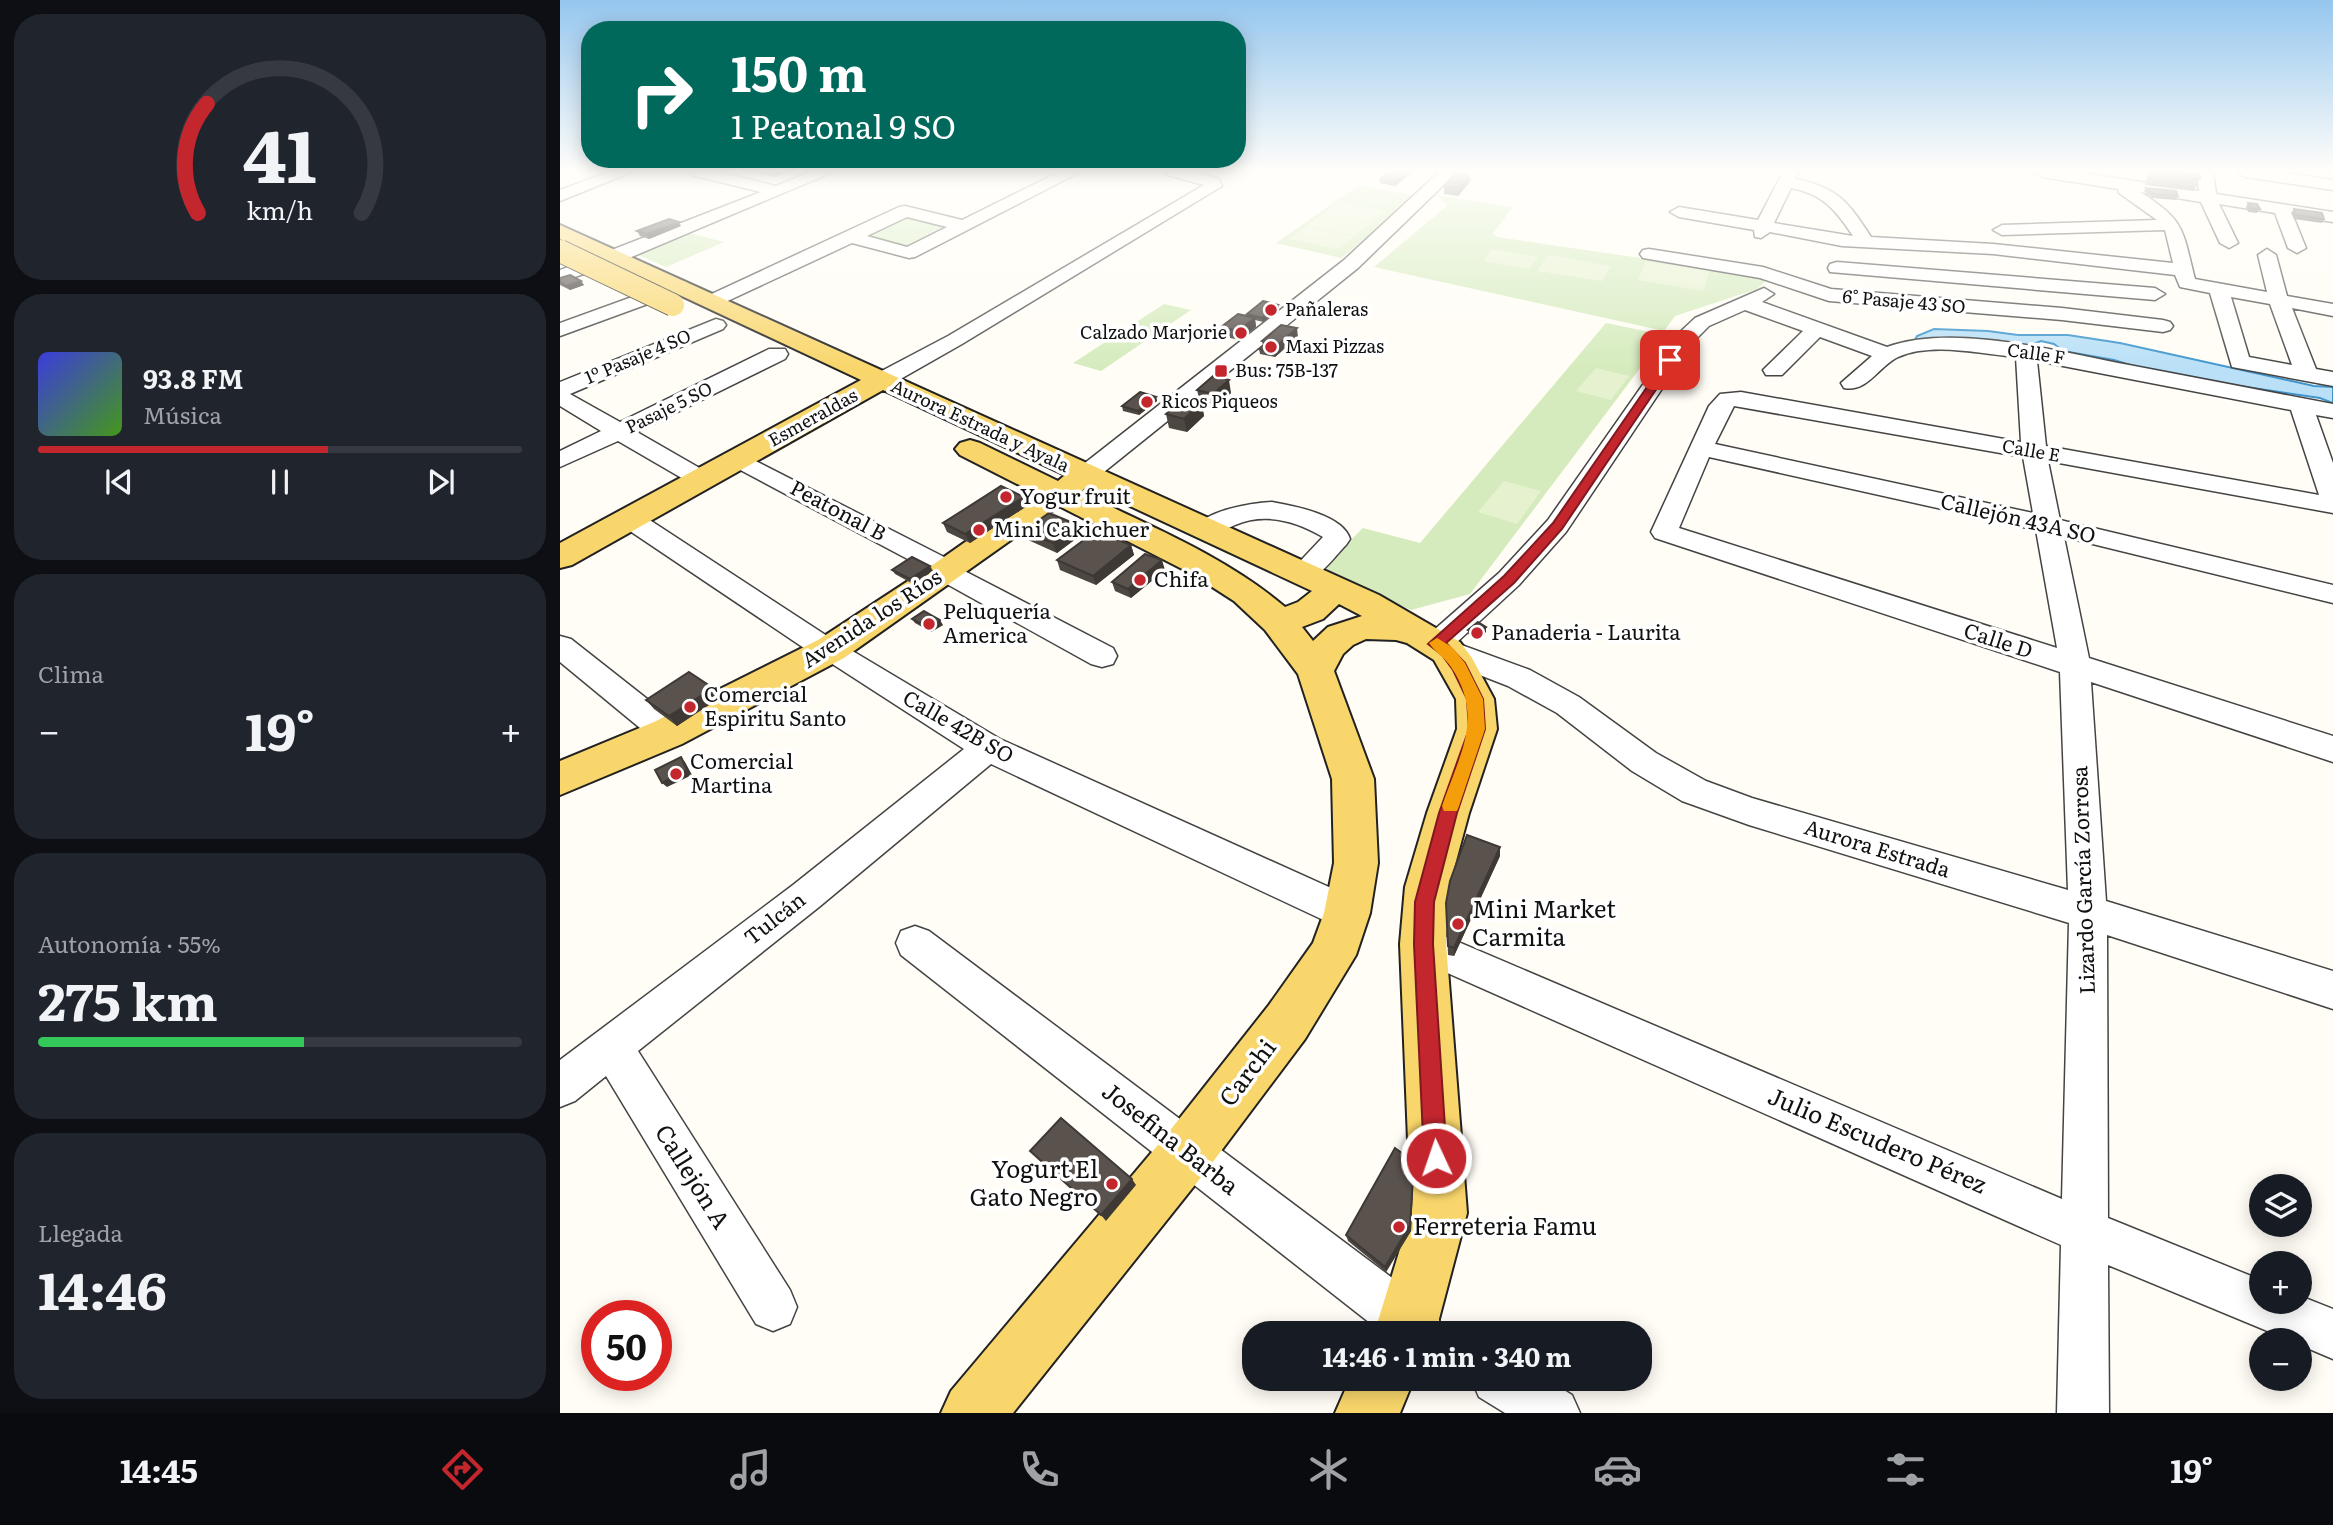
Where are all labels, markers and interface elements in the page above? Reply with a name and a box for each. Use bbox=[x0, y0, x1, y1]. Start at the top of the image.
text: 150 m bbox=[731, 34, 867, 107]
icon: right bbox=[616, 49, 707, 140]
text: 41 bbox=[243, 97, 317, 205]
text: 1 Peatonal 9 SO bbox=[731, 101, 956, 149]
text: km/h bbox=[247, 191, 313, 228]
street label: 6° Pasaje 43 SO bbox=[1842, 282, 1967, 319]
place label: Pañaleras bbox=[1285, 295, 1368, 322]
marker: Pañaleras bbox=[1263, 302, 1279, 318]
place label: Calzado Marjorie bbox=[1080, 318, 1227, 345]
street label: 1º Pasaje 4 SO bbox=[580, 321, 695, 390]
marker: Calzado Marjorie bbox=[1233, 325, 1249, 341]
pin bbox=[1640, 330, 1700, 390]
place label: Maxi Pizzas bbox=[1285, 332, 1384, 359]
street label: Calle F bbox=[2006, 335, 2067, 370]
marker: Maxi Pizzas bbox=[1263, 339, 1279, 355]
icon: arrive bbox=[1651, 341, 1689, 379]
place label: Bus: 75B-137 bbox=[1235, 356, 1338, 383]
text: 93.8 FM bbox=[143, 358, 243, 397]
marker: Bus: 75B-137 bbox=[1213, 363, 1229, 379]
street label: Aurora Estrada y Ayala bbox=[887, 371, 1075, 478]
street label: Pasaje 5 SO bbox=[620, 374, 716, 439]
street label: Esmeraldas bbox=[762, 381, 862, 452]
place label: Ricos Piqueos bbox=[1161, 387, 1278, 414]
marker: Ricos Piqueos bbox=[1139, 394, 1155, 410]
text: Música bbox=[143, 397, 222, 431]
street label: Calle E bbox=[2000, 431, 2062, 468]
icon: previous bbox=[100, 463, 138, 501]
icon: pause bbox=[261, 463, 299, 501]
icon: next bbox=[422, 463, 460, 501]
street label: Peatonal B bbox=[786, 470, 893, 547]
place label: Yogur fruit bbox=[1020, 479, 1131, 510]
street label: Callejón 43A SO bbox=[1938, 484, 2099, 549]
marker: Yogur fruit bbox=[998, 489, 1014, 505]
place label: Mini Cakichuer bbox=[993, 512, 1149, 543]
marker: Mini Cakichuer bbox=[971, 522, 987, 538]
street label: Avenida los Ríos bbox=[794, 560, 947, 674]
place label: Chifa bbox=[1154, 562, 1209, 593]
marker: Chifa bbox=[1132, 572, 1148, 588]
place label: Peluquería America bbox=[943, 594, 1052, 649]
street label: Calle D bbox=[1960, 613, 2037, 664]
place label: Panaderia - Laurita bbox=[1491, 615, 1681, 646]
marker: Peluquería America bbox=[921, 616, 937, 632]
marker: Panaderia - Laurita bbox=[1469, 625, 1485, 641]
text: Clima bbox=[38, 656, 104, 690]
place label: Comercial Espiritu Santo bbox=[704, 677, 846, 732]
street label: Calle 42B SO bbox=[898, 681, 1020, 769]
text: 19° bbox=[245, 690, 315, 767]
marker: Comercial Espiritu Santo bbox=[682, 699, 698, 715]
text: − bbox=[38, 700, 60, 757]
text: + bbox=[500, 700, 522, 757]
place label: Comercial Martina bbox=[690, 744, 793, 799]
street label: Lizardo García Zorrosa bbox=[2062, 765, 2101, 995]
marker: Comercial Martina bbox=[668, 766, 684, 782]
street label: Aurora Estrada bbox=[1801, 810, 1955, 884]
street label: Tulcán bbox=[736, 883, 811, 951]
place label: Mini Market Carmita bbox=[1472, 890, 1616, 953]
marker: Mini Market Carmita bbox=[1450, 916, 1466, 932]
text: Autonomía · 55% bbox=[38, 926, 221, 960]
text: 275 km bbox=[38, 960, 218, 1037]
street label: Carchi bbox=[1209, 1031, 1283, 1112]
street label: Josefina Barba bbox=[1096, 1072, 1247, 1202]
street label: Julio Escudero Pérez bbox=[1763, 1077, 1993, 1201]
street label: Callejón A bbox=[648, 1117, 740, 1235]
position arrow bbox=[1399, 1121, 1473, 1195]
place label: Yogurt El Gato Negro bbox=[969, 1150, 1098, 1213]
map controls bbox=[2249, 1174, 2312, 1391]
button: layers bbox=[2249, 1174, 2312, 1237]
marker: Yogurt El Gato Negro bbox=[1104, 1176, 1120, 1192]
place label: Ferreteria Famu bbox=[1413, 1207, 1597, 1242]
text: Llegada bbox=[38, 1215, 123, 1249]
marker: Ferreteria Famu bbox=[1391, 1219, 1407, 1235]
text: 14:46 bbox=[38, 1249, 167, 1326]
button: + bbox=[2249, 1251, 2312, 1314]
speed limit sign: 50 bbox=[581, 1300, 672, 1391]
button: − bbox=[2249, 1328, 2312, 1391]
text: 14:46 · 1 min · 340 m bbox=[1322, 1336, 1572, 1375]
text: 14:45 bbox=[120, 1445, 198, 1493]
icon: directions bbox=[438, 1445, 487, 1494]
icon: music bbox=[726, 1445, 775, 1494]
icon: phone bbox=[1015, 1445, 1064, 1494]
icon: climate bbox=[1304, 1445, 1353, 1494]
icon: car bbox=[1593, 1445, 1642, 1494]
icon: filters bbox=[1881, 1445, 1930, 1494]
text: 19° bbox=[2170, 1445, 2213, 1493]

